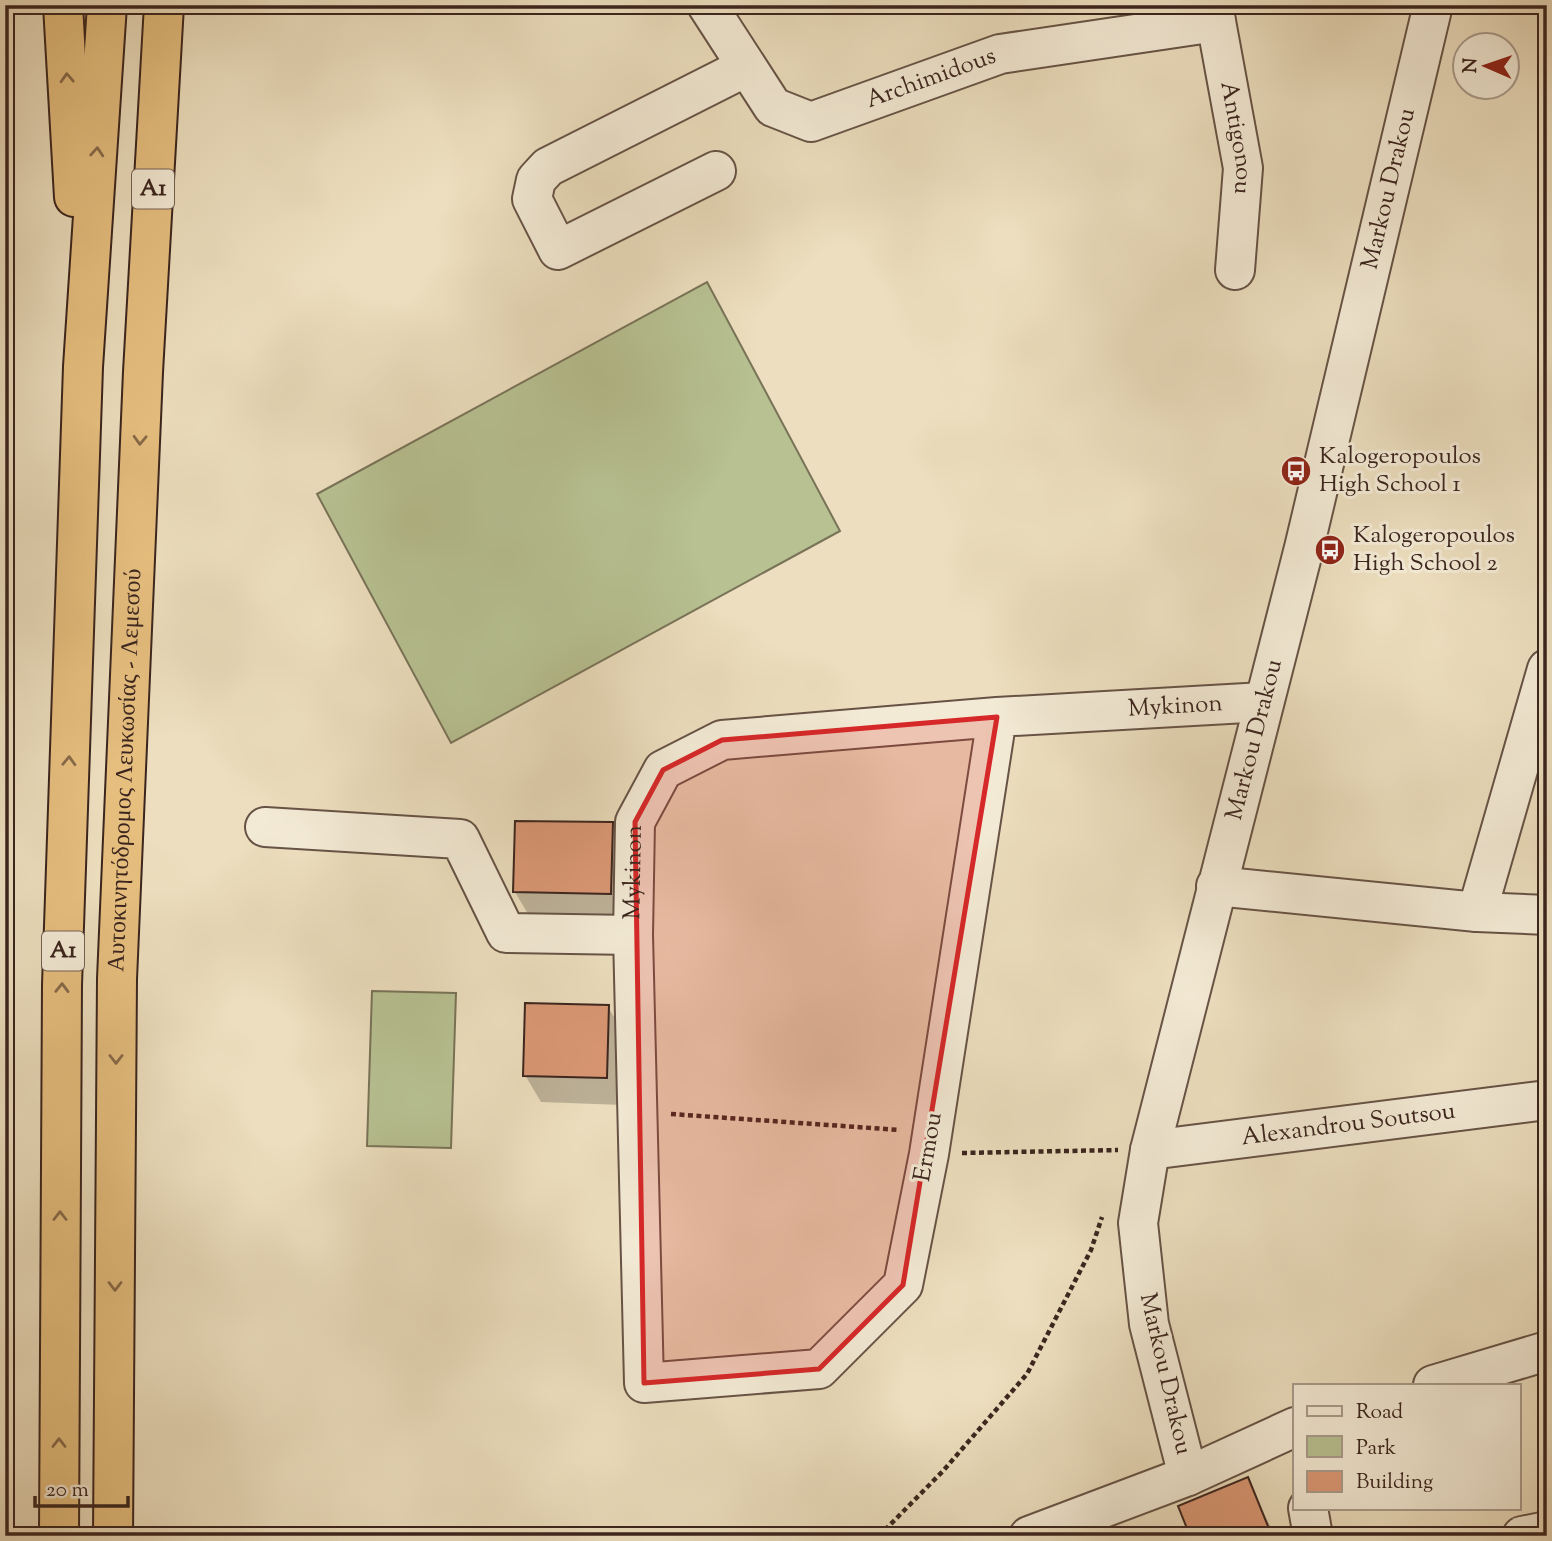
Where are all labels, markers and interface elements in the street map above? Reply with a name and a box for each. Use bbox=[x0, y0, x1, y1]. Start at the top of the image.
north arrow bbox=[1450, 32, 1520, 102]
street label: Archimidous bbox=[861, 40, 1001, 118]
text: N bbox=[1458, 57, 1485, 74]
one-way arrow bbox=[60, 73, 75, 84]
street label: Antigonou bbox=[1210, 79, 1260, 196]
street label: Markou Drakou bbox=[1354, 104, 1425, 273]
one-way arrow bbox=[89, 146, 104, 157]
road number: A1 bbox=[132, 170, 174, 208]
one-way arrow bbox=[132, 435, 147, 446]
place label: Kalogeropoulos High School 1 bbox=[1319, 440, 1481, 502]
bus stop icon: Kalogeropoulos High School 1 bbox=[1279, 454, 1313, 488]
place label: Kalogeropoulos High School 2 bbox=[1353, 519, 1515, 581]
bus stop icon: Kalogeropoulos High School 2 bbox=[1313, 533, 1347, 567]
street label: Αυτοκινητόδρομος Λευκωσίας - Λεμεσού bbox=[100, 568, 152, 973]
street label: Markou Drakou bbox=[1218, 655, 1292, 824]
street label: Mykinon bbox=[1127, 687, 1223, 727]
one-way arrow bbox=[62, 755, 77, 766]
street label: Mykinon bbox=[616, 825, 652, 920]
road number: A1 bbox=[42, 932, 84, 970]
one-way arrow bbox=[54, 982, 70, 993]
one-way arrow bbox=[108, 1054, 124, 1065]
street label: Alexandrou Soutsou bbox=[1239, 1095, 1458, 1155]
street label: Ermou bbox=[906, 1109, 952, 1184]
one-way arrow bbox=[53, 1210, 68, 1221]
one-way arrow bbox=[107, 1282, 123, 1292]
street label: Markou Drakou bbox=[1130, 1290, 1200, 1458]
legend bbox=[1293, 1384, 1520, 1510]
text: Road bbox=[1356, 1398, 1403, 1428]
text: Park bbox=[1356, 1434, 1397, 1464]
one-way arrow bbox=[51, 1437, 67, 1448]
scale bar bbox=[35, 1464, 128, 1508]
text: Building bbox=[1356, 1468, 1433, 1498]
text: 20 m bbox=[46, 1476, 89, 1506]

